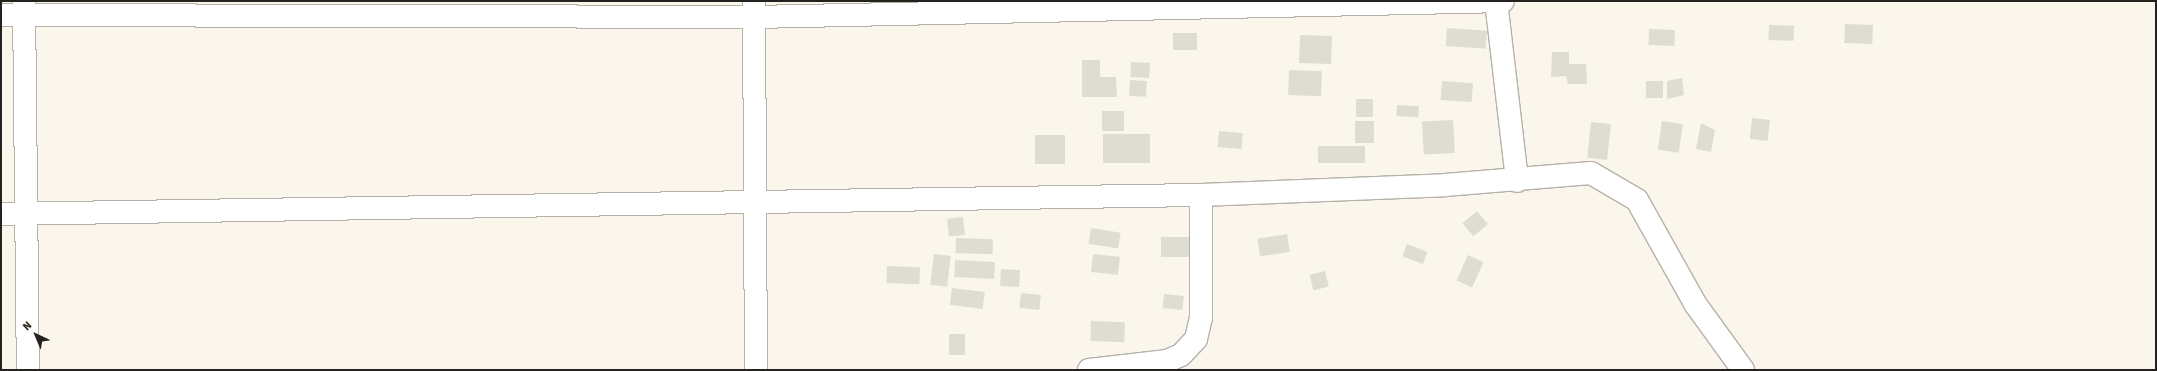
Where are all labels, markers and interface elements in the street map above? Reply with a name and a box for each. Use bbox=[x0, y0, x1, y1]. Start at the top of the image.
north arrow bbox=[16, 315, 56, 355]
text: N bbox=[19, 318, 35, 334]

